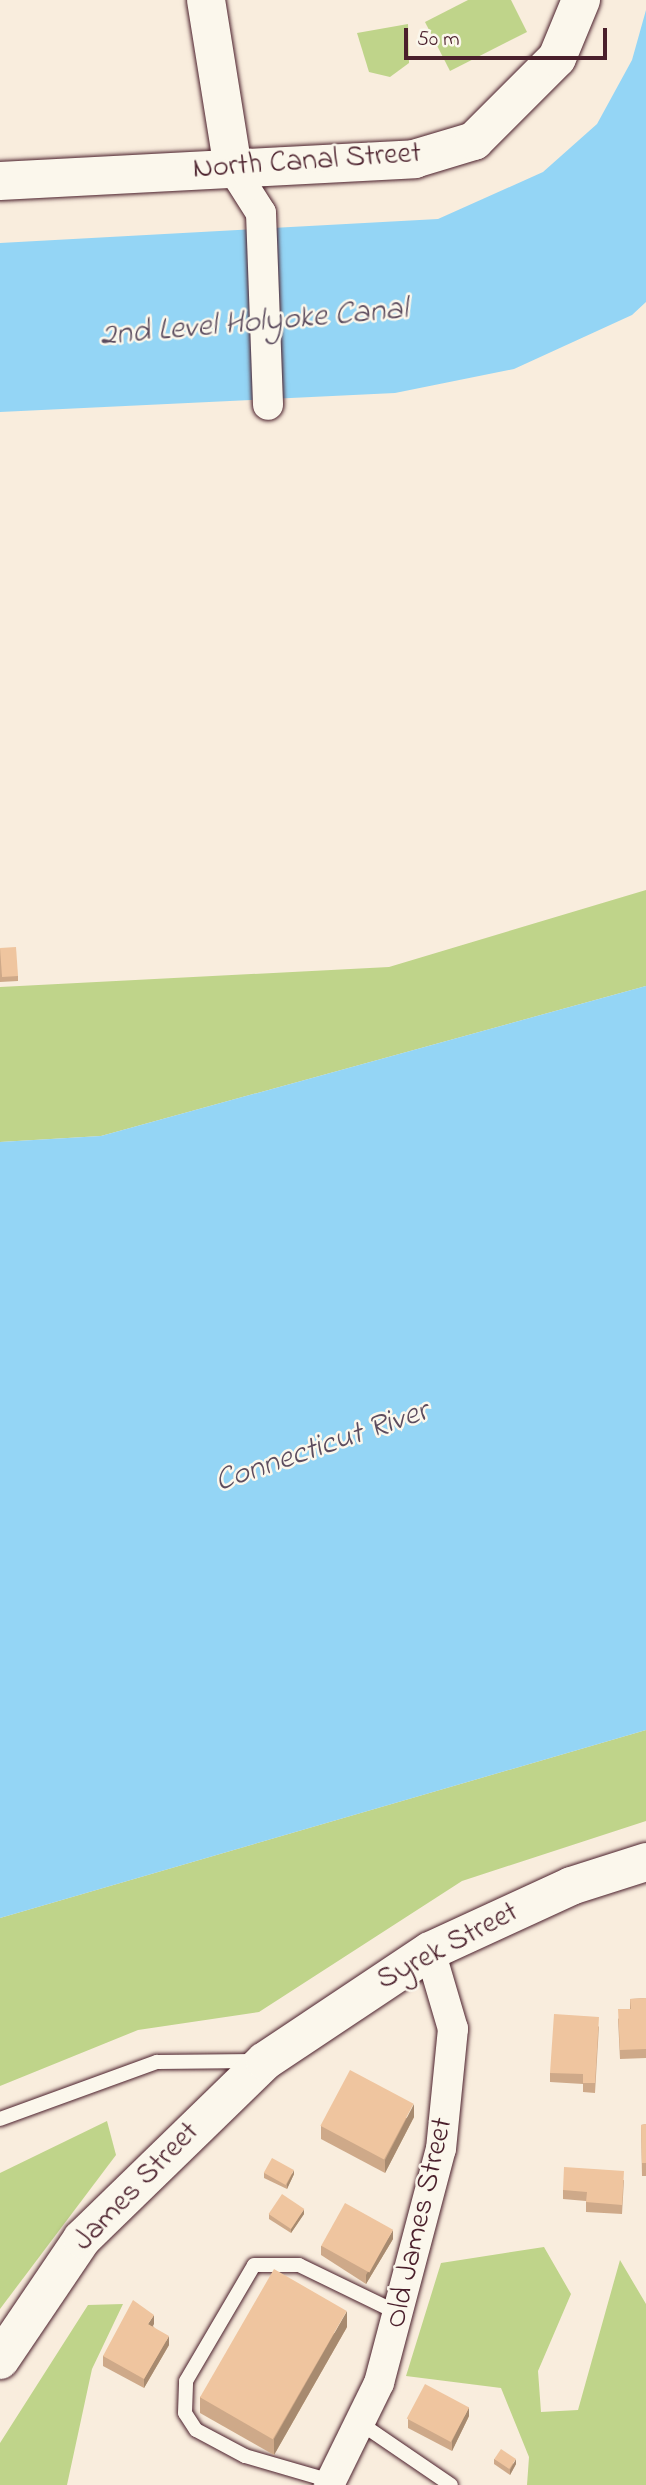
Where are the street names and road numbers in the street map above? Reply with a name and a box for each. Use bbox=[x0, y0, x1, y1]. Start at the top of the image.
street label: North Canal Street bbox=[192, 136, 422, 188]
street label: Syrek Street bbox=[371, 1895, 525, 1999]
street label: Old James Street bbox=[378, 2114, 462, 2332]
street label: James Street bbox=[66, 2115, 208, 2259]

